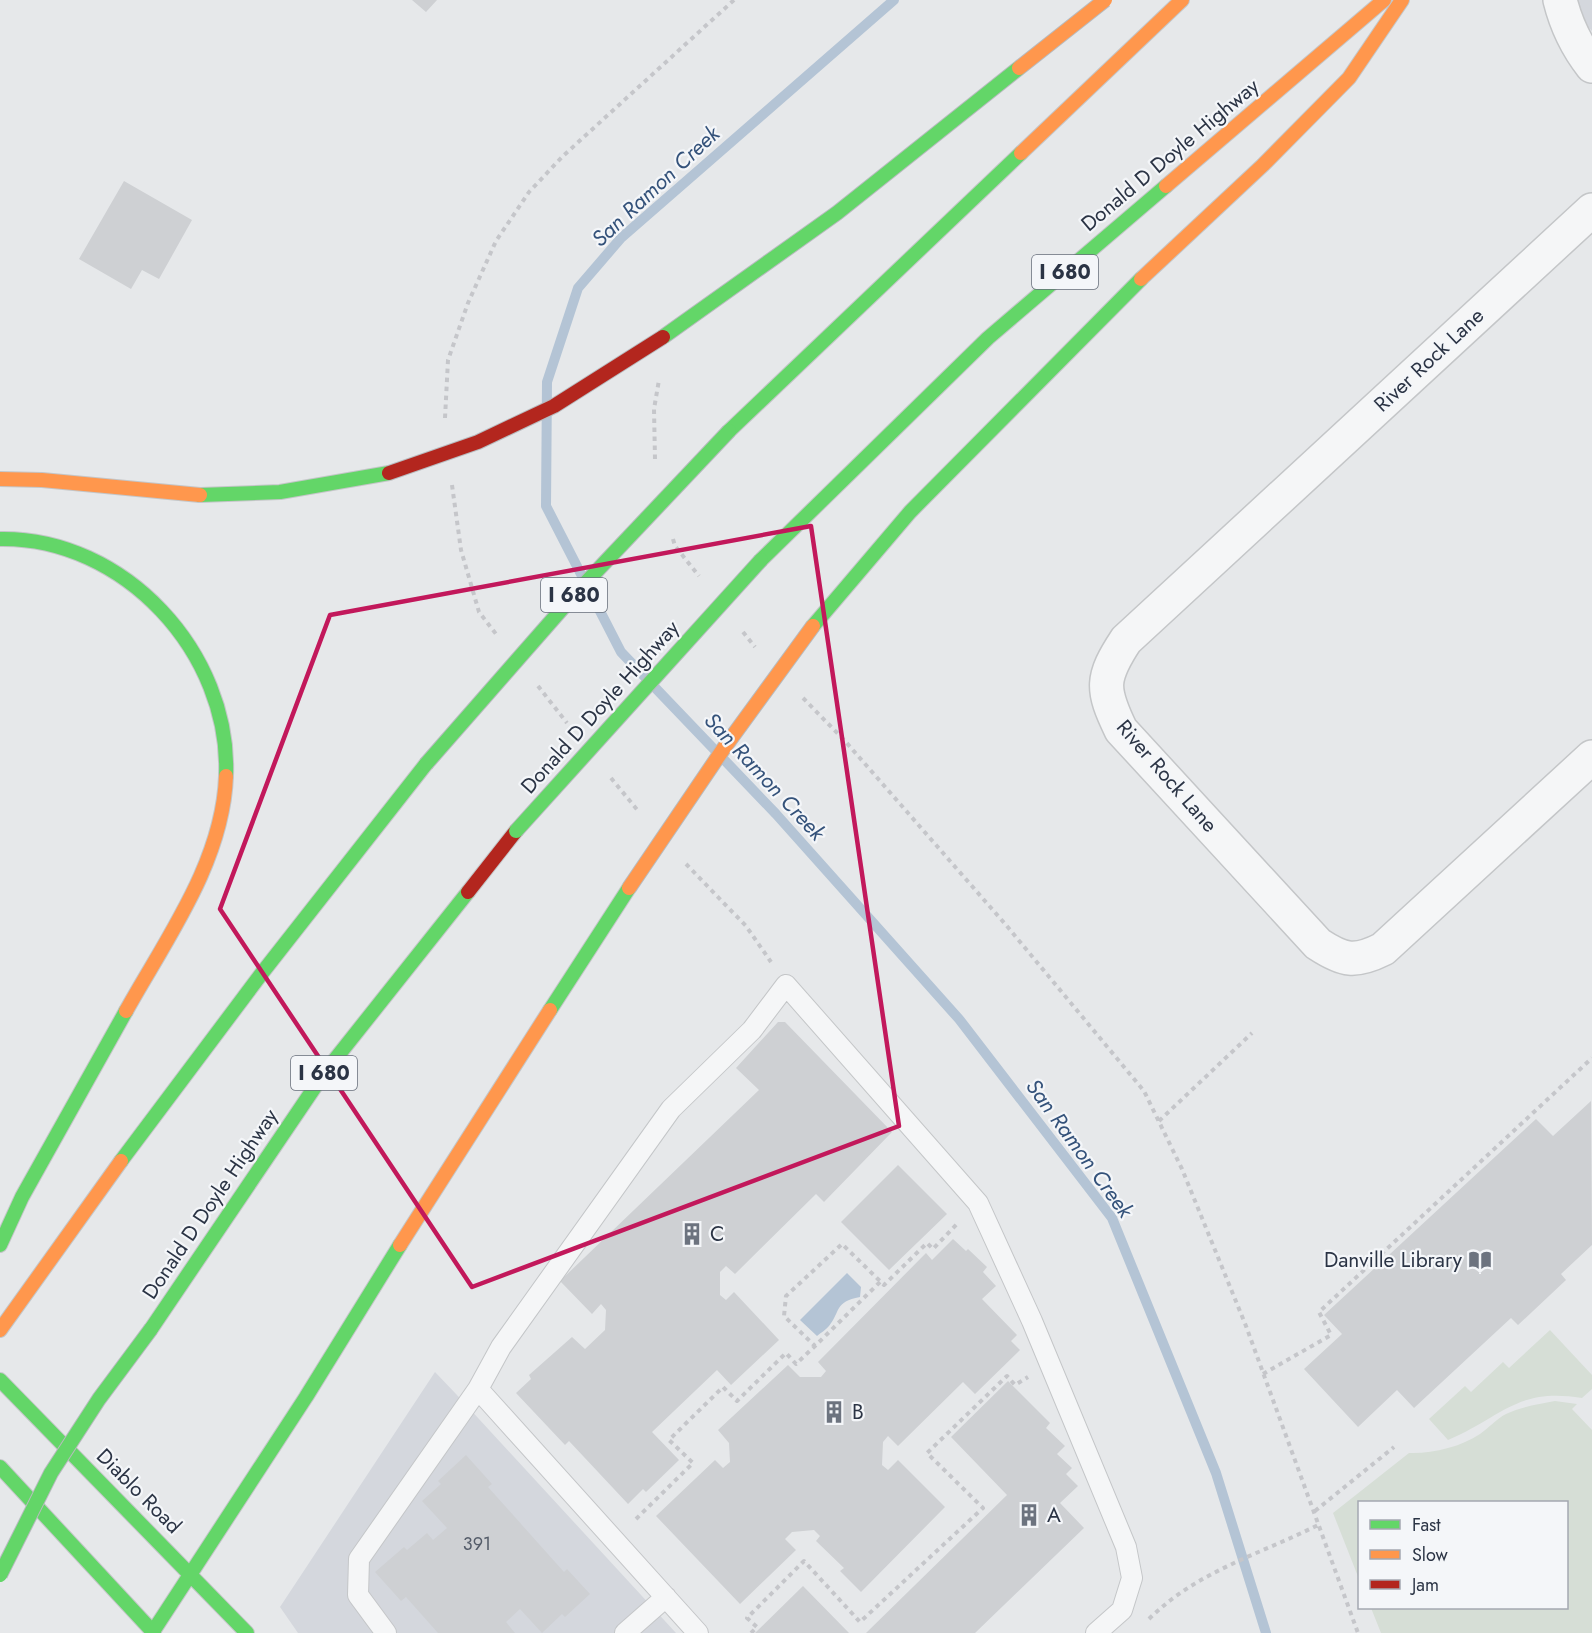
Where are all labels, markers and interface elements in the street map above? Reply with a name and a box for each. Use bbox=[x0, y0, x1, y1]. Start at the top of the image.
street label: Donald D Doyle Highway bbox=[1075, 71, 1266, 239]
water label: San Ramon Creek bbox=[584, 117, 727, 254]
road number: I 680 bbox=[1032, 255, 1098, 289]
street label: River Rock Lane bbox=[1367, 301, 1491, 419]
road number: I 680 bbox=[541, 578, 607, 612]
street label: Donald D Doyle Highway bbox=[514, 613, 687, 800]
water label: San Ramon Creek bbox=[697, 705, 834, 848]
street label: River Rock Lane bbox=[1110, 713, 1225, 839]
road number: I 680 bbox=[291, 1056, 357, 1090]
water label: San Ramon Creek bbox=[1019, 1072, 1142, 1225]
street label: Donald D Doyle Highway bbox=[135, 1102, 285, 1305]
place label: C bbox=[710, 1219, 724, 1249]
building icon: C bbox=[679, 1221, 705, 1247]
place label: Danville Library bbox=[1324, 1245, 1463, 1275]
library icon: Danville Library bbox=[1467, 1247, 1493, 1273]
place label: B bbox=[852, 1397, 864, 1427]
building icon: B bbox=[821, 1399, 847, 1425]
street label: Diablo Road bbox=[90, 1442, 188, 1540]
place label: A bbox=[1047, 1500, 1061, 1530]
legend bbox=[1358, 1501, 1568, 1609]
building icon: A bbox=[1016, 1502, 1042, 1528]
text: Fast bbox=[1412, 1512, 1441, 1538]
house number: 391 bbox=[463, 1531, 491, 1557]
text: Slow bbox=[1412, 1542, 1449, 1568]
text: Jam bbox=[1410, 1572, 1439, 1598]

